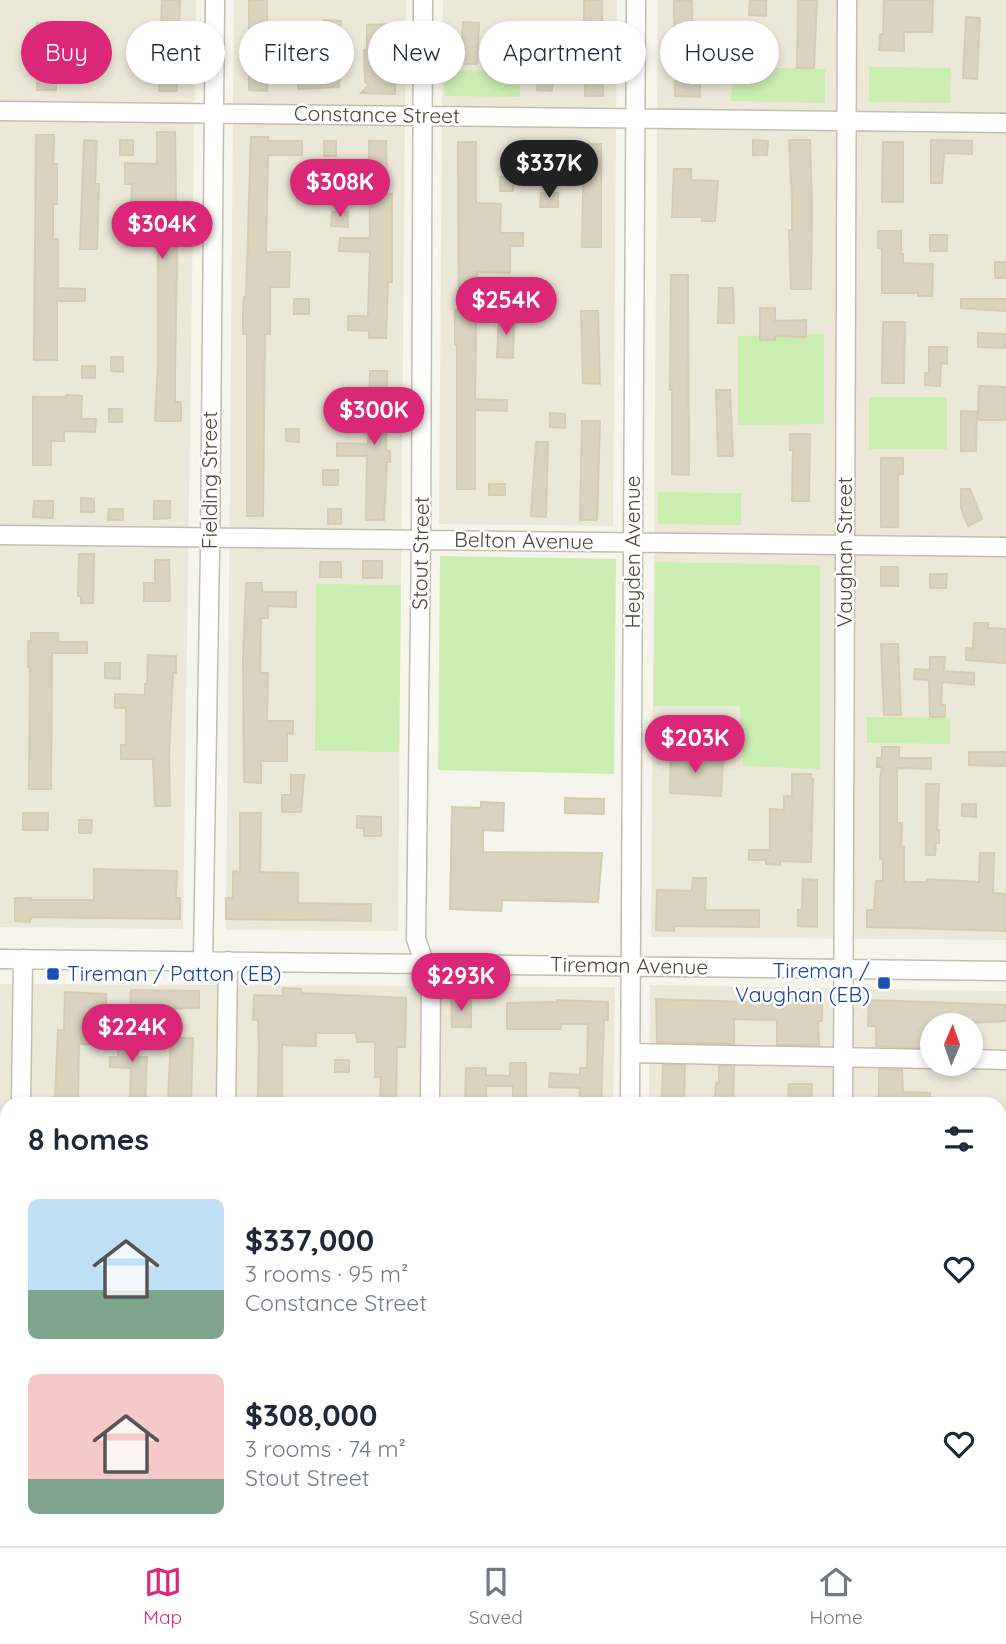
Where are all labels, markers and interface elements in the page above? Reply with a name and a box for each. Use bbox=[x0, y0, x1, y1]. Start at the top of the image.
chip: Buy bbox=[21, 21, 112, 84]
chip: Rent bbox=[126, 21, 225, 84]
chip: Filters bbox=[239, 21, 354, 84]
chip: New bbox=[368, 21, 465, 84]
chip: Apartment bbox=[479, 21, 646, 84]
chip: House bbox=[660, 21, 779, 84]
street label: Constance Street bbox=[294, 100, 460, 128]
pin: $337K bbox=[500, 140, 598, 200]
text: $337K bbox=[516, 148, 582, 177]
pin: $308K bbox=[291, 160, 389, 219]
text: $308K bbox=[306, 167, 374, 196]
pin: $304K bbox=[113, 202, 211, 261]
text: $304K bbox=[128, 209, 196, 238]
pin: $254K bbox=[457, 278, 555, 337]
text: $254K bbox=[472, 285, 540, 314]
pin: $300K bbox=[325, 388, 423, 447]
text: $300K bbox=[339, 395, 409, 424]
street label: Fielding Street bbox=[196, 411, 222, 549]
street label: Heyden Avenue bbox=[619, 476, 645, 628]
street label: Vaughan Street bbox=[831, 477, 857, 627]
street label: Stout Street bbox=[406, 496, 434, 610]
street label: Belton Avenue bbox=[454, 526, 594, 554]
pin: $203K bbox=[646, 716, 744, 775]
text: $203K bbox=[661, 723, 729, 752]
street label: Tireman Avenue bbox=[550, 951, 708, 979]
pin: $293K bbox=[412, 954, 510, 1013]
place label: Tireman / Vaughan (EB) bbox=[735, 957, 870, 1007]
place label: Tireman / Patton (EB) bbox=[67, 960, 281, 986]
text: $293K bbox=[427, 961, 495, 990]
marker: Tireman / Patton (EB) bbox=[45, 966, 61, 982]
marker: Tireman / Vaughan (EB) bbox=[876, 975, 892, 991]
pin: $224K bbox=[83, 1004, 181, 1064]
text: $224K bbox=[98, 1012, 166, 1041]
north arrow bbox=[920, 1013, 984, 1076]
map controls bbox=[920, 1013, 983, 1076]
text: 8 homes bbox=[28, 1120, 149, 1158]
icon: filters bbox=[940, 1120, 978, 1158]
text: $337,000 bbox=[245, 1221, 374, 1259]
icon: home bbox=[84, 1227, 168, 1311]
icon: heart bbox=[940, 1250, 978, 1288]
text: 3 rooms · 95 m² bbox=[245, 1259, 408, 1288]
text: Constance Street bbox=[245, 1288, 427, 1317]
text: $308,000 bbox=[245, 1396, 377, 1434]
icon: home bbox=[84, 1402, 168, 1486]
icon: heart bbox=[940, 1425, 978, 1463]
text: 3 rooms · 74 m² bbox=[245, 1434, 406, 1463]
text: Stout Street bbox=[245, 1463, 370, 1492]
tab: Map bbox=[143, 1563, 182, 1629]
tab: Saved bbox=[469, 1563, 523, 1629]
tab: Home bbox=[809, 1563, 863, 1629]

